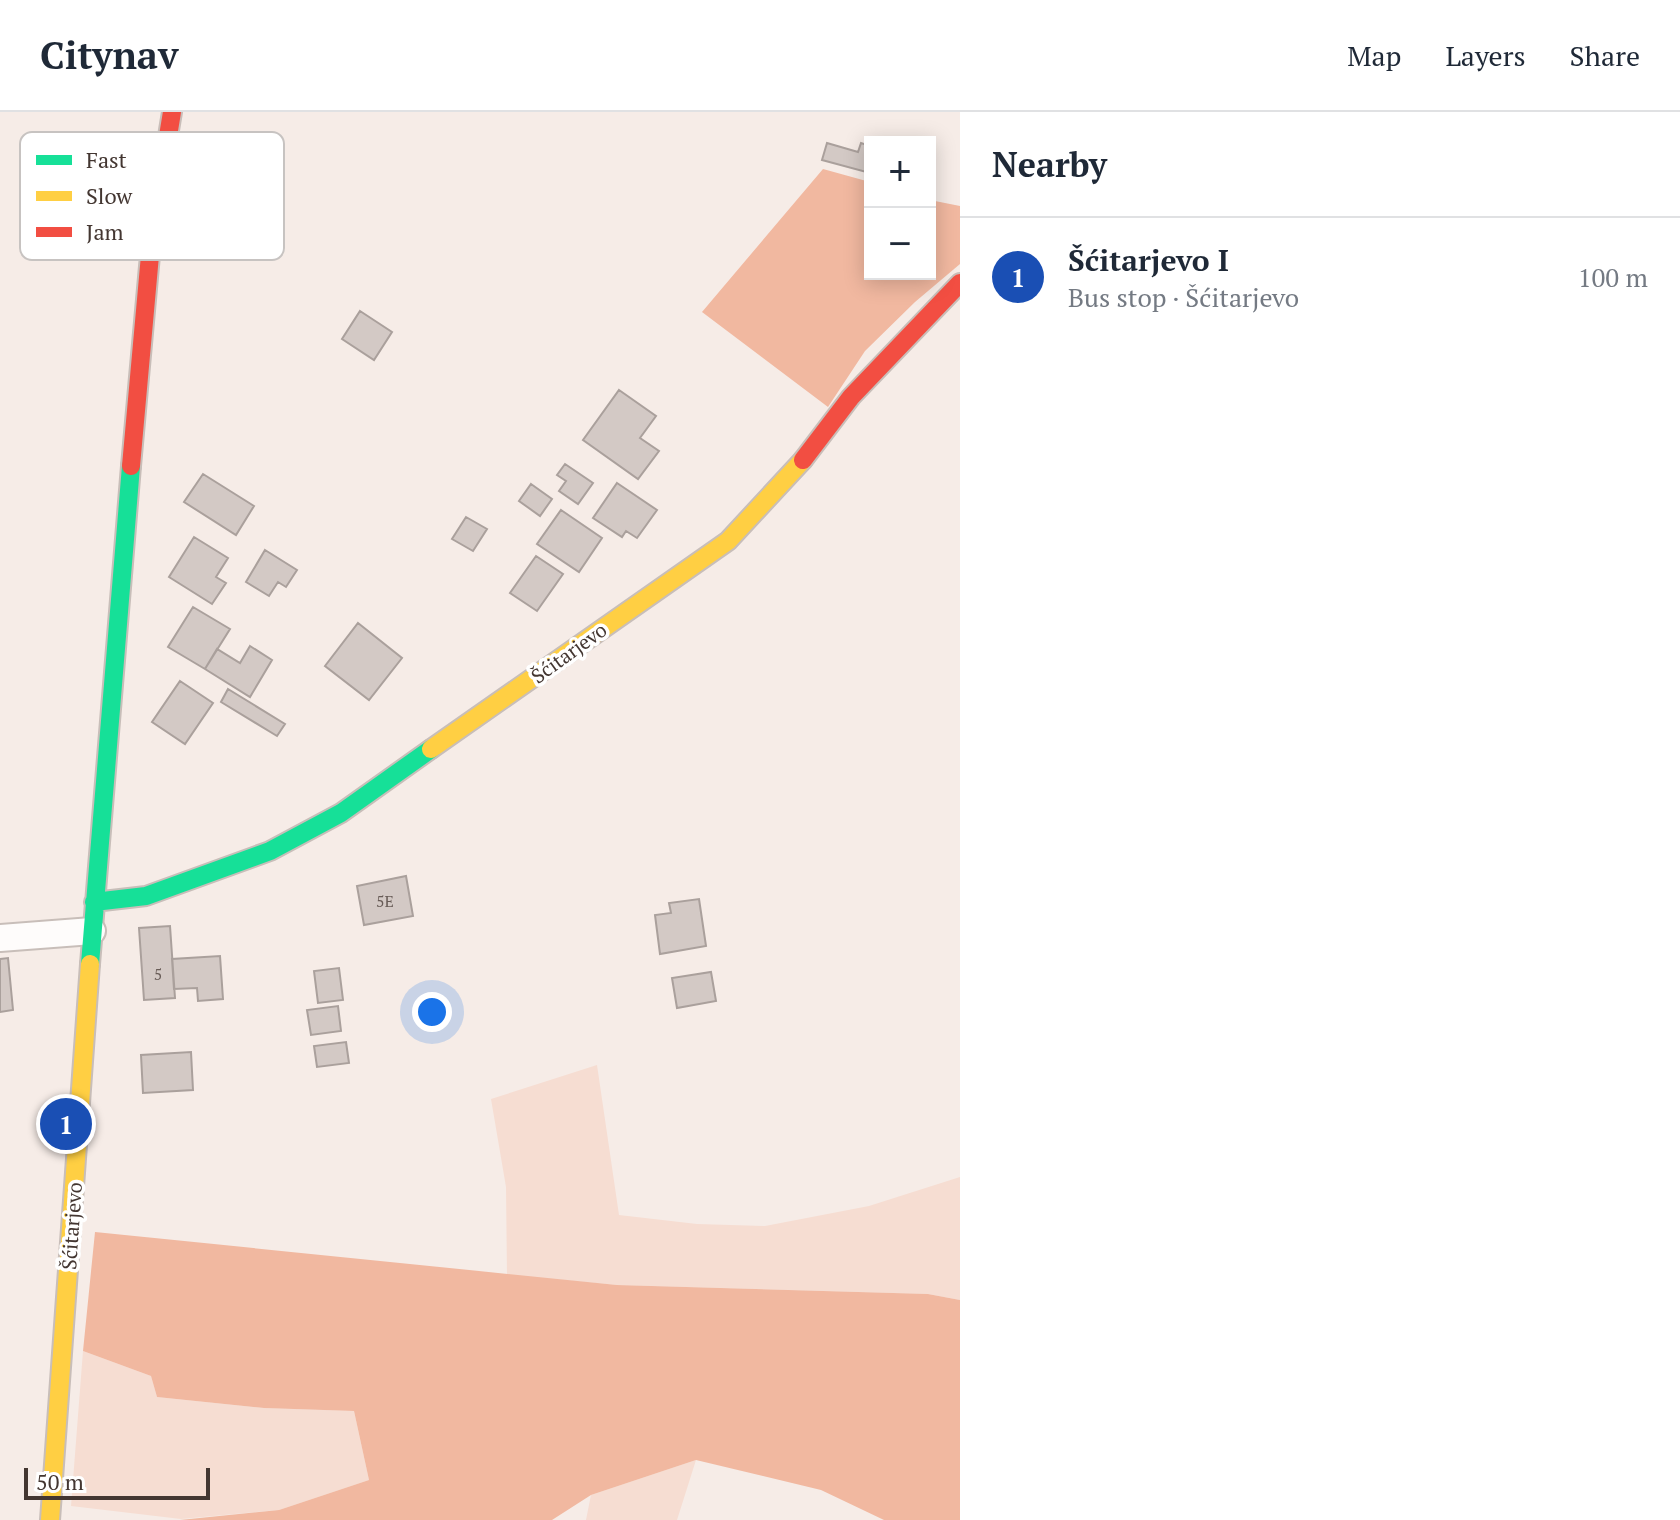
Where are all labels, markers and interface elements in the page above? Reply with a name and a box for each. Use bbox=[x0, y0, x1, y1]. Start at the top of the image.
text: Citynav bbox=[40, 30, 179, 80]
text: Map bbox=[1347, 37, 1401, 74]
text: Layers bbox=[1445, 37, 1526, 74]
text: Share bbox=[1570, 37, 1640, 74]
legend bbox=[20, 132, 284, 260]
map controls bbox=[864, 136, 936, 280]
button: + bbox=[864, 136, 936, 208]
text: Nearby bbox=[992, 142, 1107, 187]
text: Fast bbox=[86, 145, 127, 174]
text: Slow bbox=[86, 181, 133, 210]
button: − bbox=[864, 208, 936, 280]
text: Jam bbox=[86, 217, 124, 246]
text: Šćitarjevo I bbox=[1068, 240, 1229, 280]
text: 1 bbox=[1011, 260, 1025, 294]
text: 100 m bbox=[1578, 260, 1648, 294]
text: Bus stop · Šćitarjevo bbox=[1068, 280, 1299, 314]
street label: Šćitarjevo bbox=[525, 616, 612, 689]
house number: 5E bbox=[376, 890, 394, 912]
house number: 5 bbox=[154, 963, 162, 985]
your location bbox=[412, 992, 452, 1032]
pin: 1 bbox=[40, 1094, 92, 1154]
street label: Šćitarjevo bbox=[55, 1181, 88, 1271]
scale bar bbox=[24, 1464, 210, 1500]
text: 50 m bbox=[36, 1467, 84, 1496]

